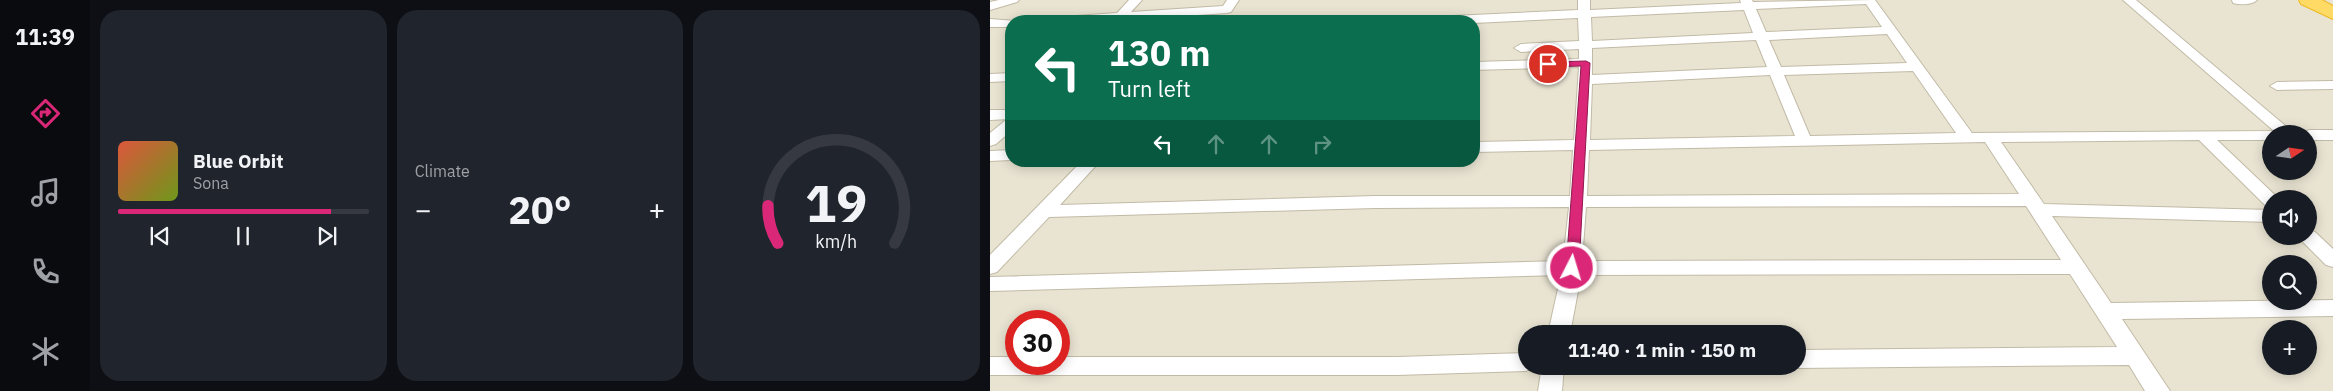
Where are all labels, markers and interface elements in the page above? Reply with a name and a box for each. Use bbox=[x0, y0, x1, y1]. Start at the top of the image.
text: 11:39 bbox=[15, 22, 75, 51]
text: 130 m bbox=[1108, 30, 1211, 76]
icon: left bbox=[1025, 35, 1090, 100]
pin bbox=[1527, 43, 1569, 85]
icon: arrive bbox=[1534, 50, 1562, 78]
text: Turn left bbox=[1108, 74, 1191, 103]
icon: directions bbox=[28, 96, 63, 131]
north arrow bbox=[2262, 125, 2318, 180]
map controls bbox=[2262, 125, 2317, 375]
icon: left bbox=[1149, 130, 1177, 158]
icon: ahead bbox=[1202, 130, 1230, 158]
icon: ahead bbox=[1255, 130, 1283, 158]
icon: right bbox=[1308, 130, 1336, 158]
text: Blue Orbit bbox=[193, 149, 283, 173]
text: Climate bbox=[415, 161, 470, 181]
text: 19 bbox=[805, 169, 868, 236]
text: Sona bbox=[193, 173, 229, 193]
icon: music bbox=[28, 175, 63, 210]
text: 20° bbox=[508, 185, 572, 234]
button: sound bbox=[2262, 190, 2317, 245]
text: − bbox=[415, 191, 431, 228]
text: + bbox=[649, 191, 665, 228]
icon: previous bbox=[146, 222, 174, 250]
icon: pause bbox=[229, 222, 257, 250]
icon: next bbox=[313, 222, 341, 250]
text: km/h bbox=[816, 230, 858, 253]
position arrow bbox=[1545, 241, 1597, 293]
icon: phone bbox=[28, 254, 63, 289]
button: search bbox=[2262, 255, 2317, 310]
speed limit sign: 30 bbox=[1005, 310, 1070, 375]
button: + bbox=[2262, 320, 2317, 375]
icon: climate bbox=[28, 334, 63, 369]
text: 11:40 · 1 min · 150 m bbox=[1568, 338, 1756, 362]

